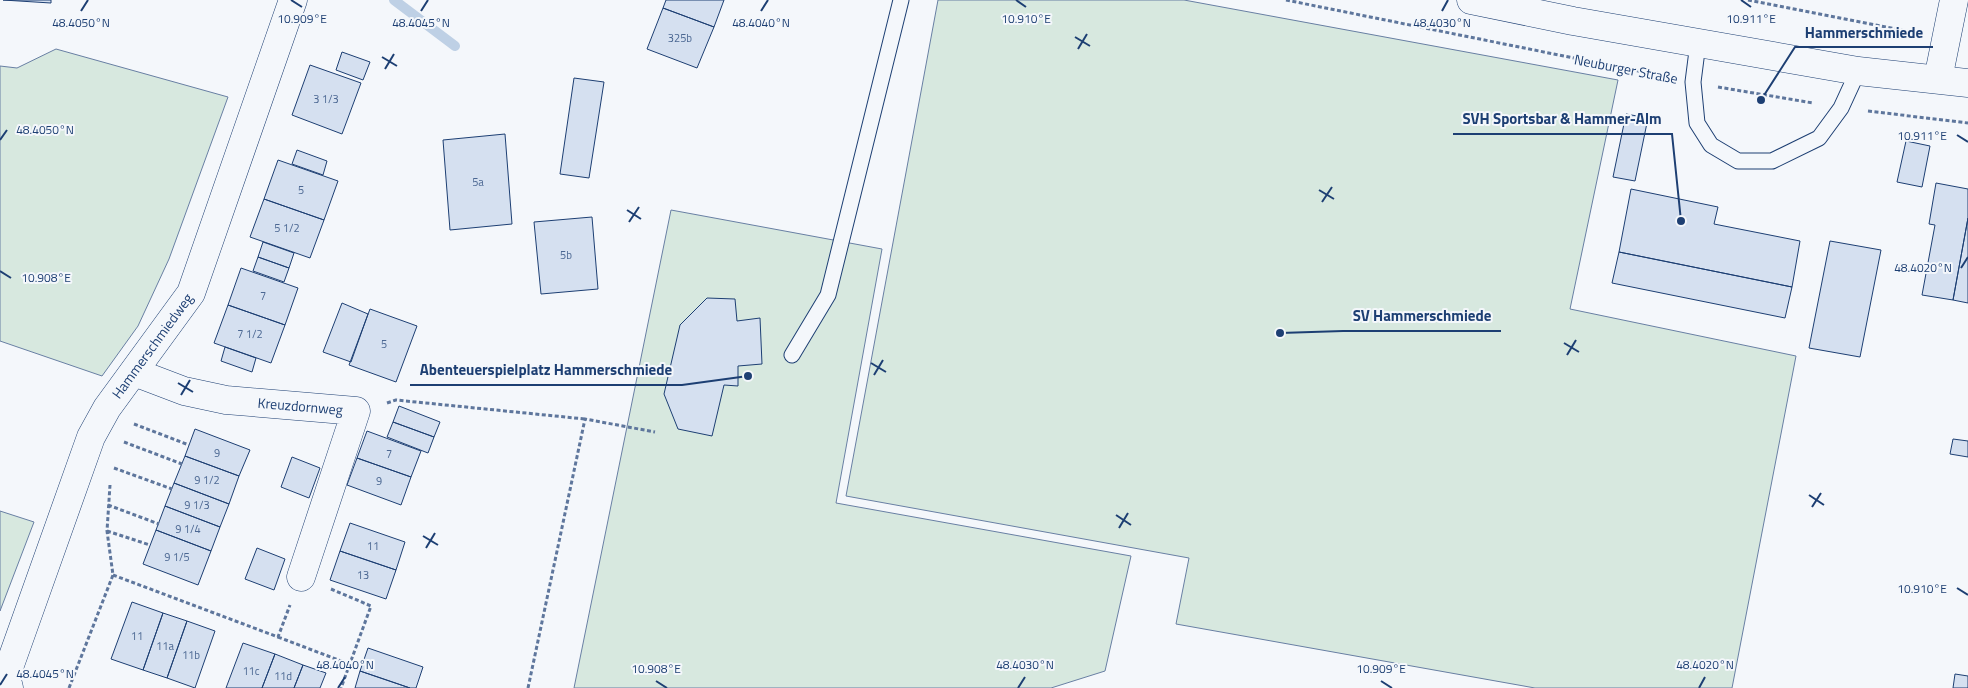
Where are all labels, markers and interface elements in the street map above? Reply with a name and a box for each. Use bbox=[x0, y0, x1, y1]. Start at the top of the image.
text: 10.909°E bbox=[277, 9, 327, 28]
text: 10.910°E bbox=[1001, 9, 1051, 28]
text: 10.911°E bbox=[1726, 9, 1776, 28]
text: 48.4050°N bbox=[52, 13, 110, 32]
text: 48.4045°N bbox=[392, 13, 450, 32]
text: 48.4040°N bbox=[732, 13, 790, 32]
text: 48.4030°N bbox=[1413, 13, 1471, 32]
callout: Hammerschmiede bbox=[1795, 17, 1933, 47]
text: Hammerschmiede bbox=[1805, 21, 1923, 44]
house number: 325b bbox=[668, 30, 692, 46]
street label: Neuburger Straße bbox=[1573, 48, 1680, 89]
house number: 3 1/3 bbox=[313, 91, 339, 107]
callout: SVH Sportsbar & Hammer-Alm bbox=[1453, 104, 1672, 134]
text: SVH Sportsbar & Hammer-Alm bbox=[1462, 107, 1662, 130]
text: 48.4050°N bbox=[16, 120, 74, 139]
text: 10.911°E bbox=[1897, 126, 1947, 145]
house number: 5a bbox=[472, 174, 484, 190]
house number: 5 bbox=[298, 182, 304, 198]
house number: 5 1/2 bbox=[274, 220, 300, 236]
house number: 5b bbox=[560, 247, 572, 263]
text: 48.4020°N bbox=[1894, 258, 1952, 277]
text: 10.908°E bbox=[21, 268, 71, 287]
house number: 7 bbox=[260, 288, 266, 304]
street label: Hammerschmiedweg bbox=[106, 289, 198, 403]
callout: SV Hammerschmiede bbox=[1343, 301, 1501, 331]
text: SV Hammerschmiede bbox=[1353, 304, 1492, 327]
house number: 7 1/2 bbox=[237, 326, 263, 342]
house number: 5 bbox=[381, 336, 387, 352]
callout: Abenteuerspielplatz Hammerschmiede bbox=[410, 355, 682, 385]
text: Abenteuerspielplatz Hammerschmiede bbox=[420, 358, 672, 381]
street label: Kreuzdornweg bbox=[257, 392, 344, 420]
house number: 9 bbox=[214, 445, 220, 461]
house number: 7 bbox=[386, 446, 392, 462]
house number: 9 1/2 bbox=[194, 472, 220, 488]
house number: 9 bbox=[376, 473, 382, 489]
house number: 9 1/3 bbox=[184, 497, 210, 513]
house number: 9 1/4 bbox=[175, 521, 201, 537]
house number: 11 bbox=[367, 538, 379, 554]
house number: 9 1/5 bbox=[164, 549, 190, 565]
house number: 13 bbox=[357, 567, 369, 583]
text: 10.910°E bbox=[1897, 579, 1947, 598]
house number: 11 bbox=[131, 628, 143, 644]
house number: 11a bbox=[156, 638, 174, 654]
house number: 11b bbox=[182, 647, 200, 663]
text: 48.4040°N bbox=[316, 655, 374, 674]
text: 48.4030°N bbox=[996, 655, 1054, 674]
text: 48.4020°N bbox=[1676, 655, 1734, 674]
text: 10.908°E bbox=[631, 659, 681, 678]
text: 10.909°E bbox=[1356, 659, 1406, 678]
house number: 11c bbox=[242, 663, 260, 679]
text: 48.4045°N bbox=[16, 664, 74, 683]
house number: 11d bbox=[274, 668, 292, 684]

